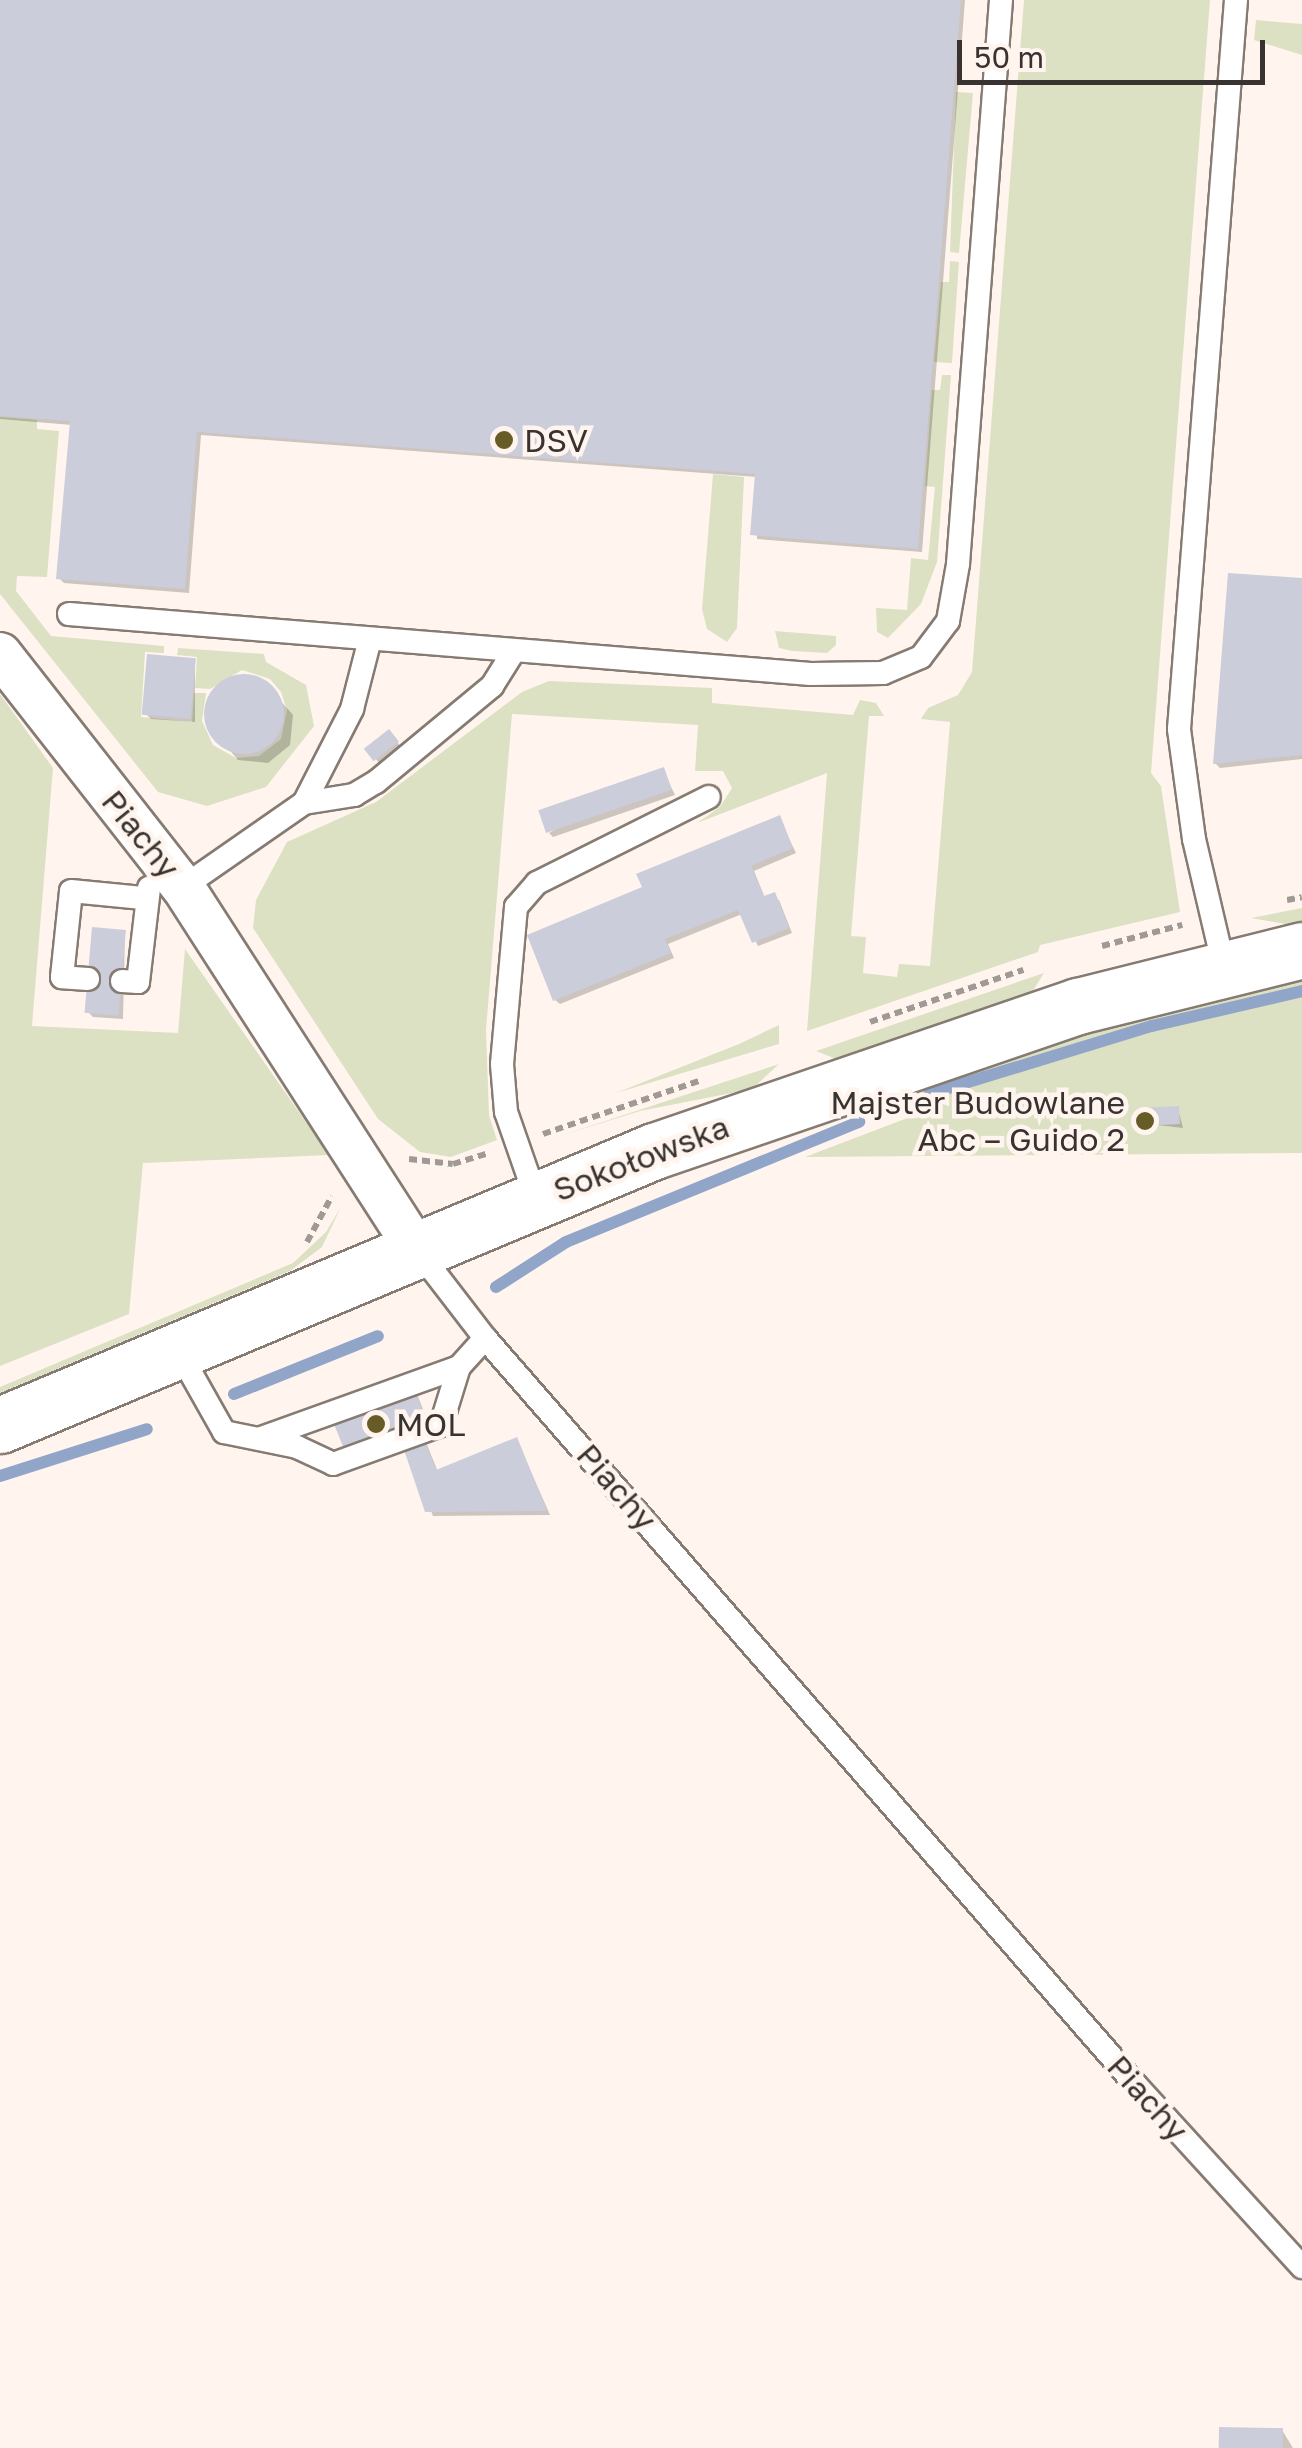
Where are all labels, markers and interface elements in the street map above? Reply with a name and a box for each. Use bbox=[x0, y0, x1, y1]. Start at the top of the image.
scale bar bbox=[962, 20, 1270, 82]
text: 50 m bbox=[974, 39, 1044, 75]
place label: DSV bbox=[524, 421, 588, 459]
marker: DSV bbox=[493, 429, 515, 451]
street label: Piachy bbox=[94, 782, 188, 886]
place label: Majster Budowlane Abc – Guido 2 bbox=[830, 1084, 1125, 1159]
street label: Sokołowska bbox=[548, 1107, 734, 1209]
marker: Majster Budowlane Abc – Guido 2 bbox=[1134, 1110, 1156, 1132]
place label: MOL bbox=[396, 1405, 465, 1443]
marker: MOL bbox=[365, 1413, 387, 1435]
street label: Piachy bbox=[569, 1436, 665, 1538]
street label: Piachy bbox=[1100, 2047, 1196, 2149]

